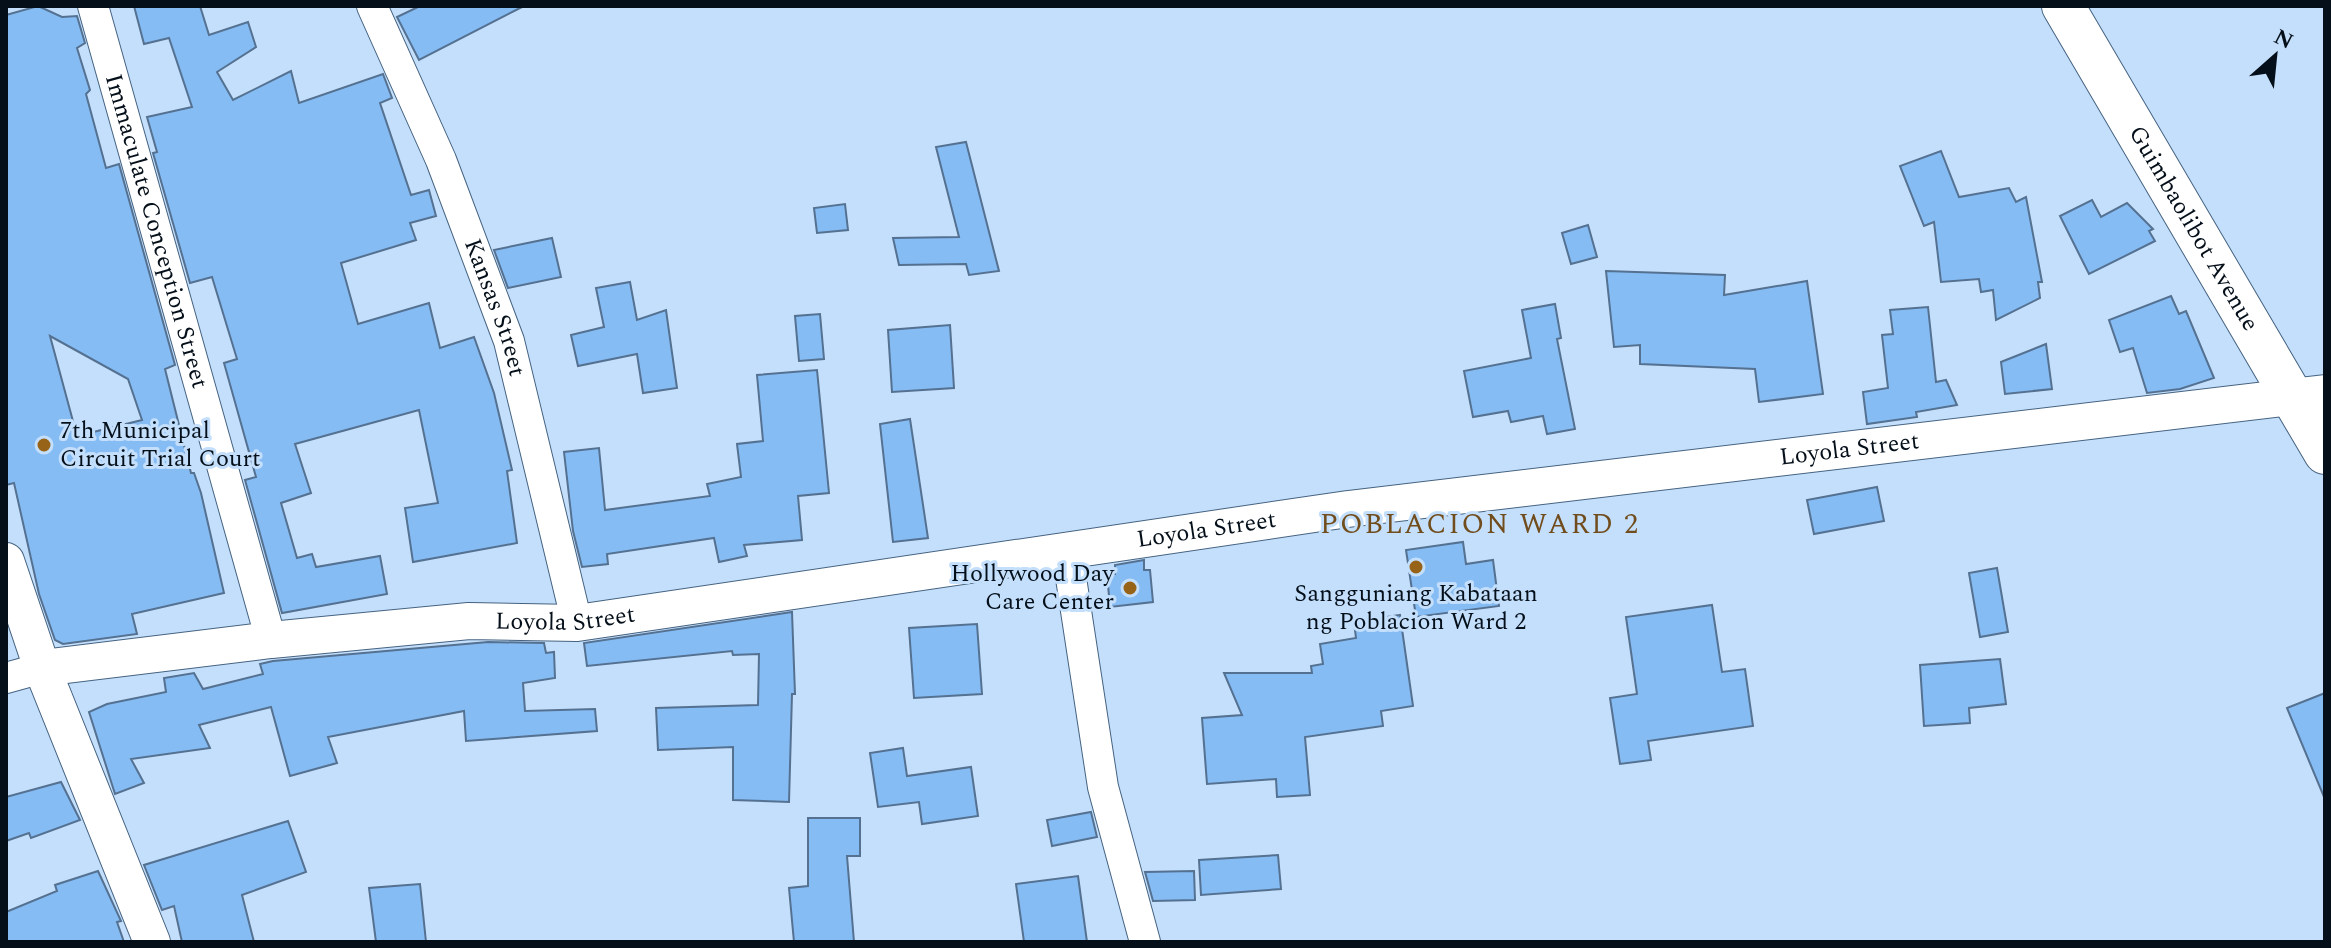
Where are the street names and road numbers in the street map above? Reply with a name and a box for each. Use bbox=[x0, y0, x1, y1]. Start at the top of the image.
street label: Immaculate Conception Street bbox=[95, 70, 218, 393]
street label: Guimbaolibot Avenue bbox=[2119, 119, 2268, 338]
street label: Kansas Street bbox=[454, 233, 535, 380]
street label: Loyola Street bbox=[1778, 423, 1921, 476]
street label: Loyola Street bbox=[1134, 502, 1279, 558]
street label: Loyola Street bbox=[495, 597, 638, 641]

